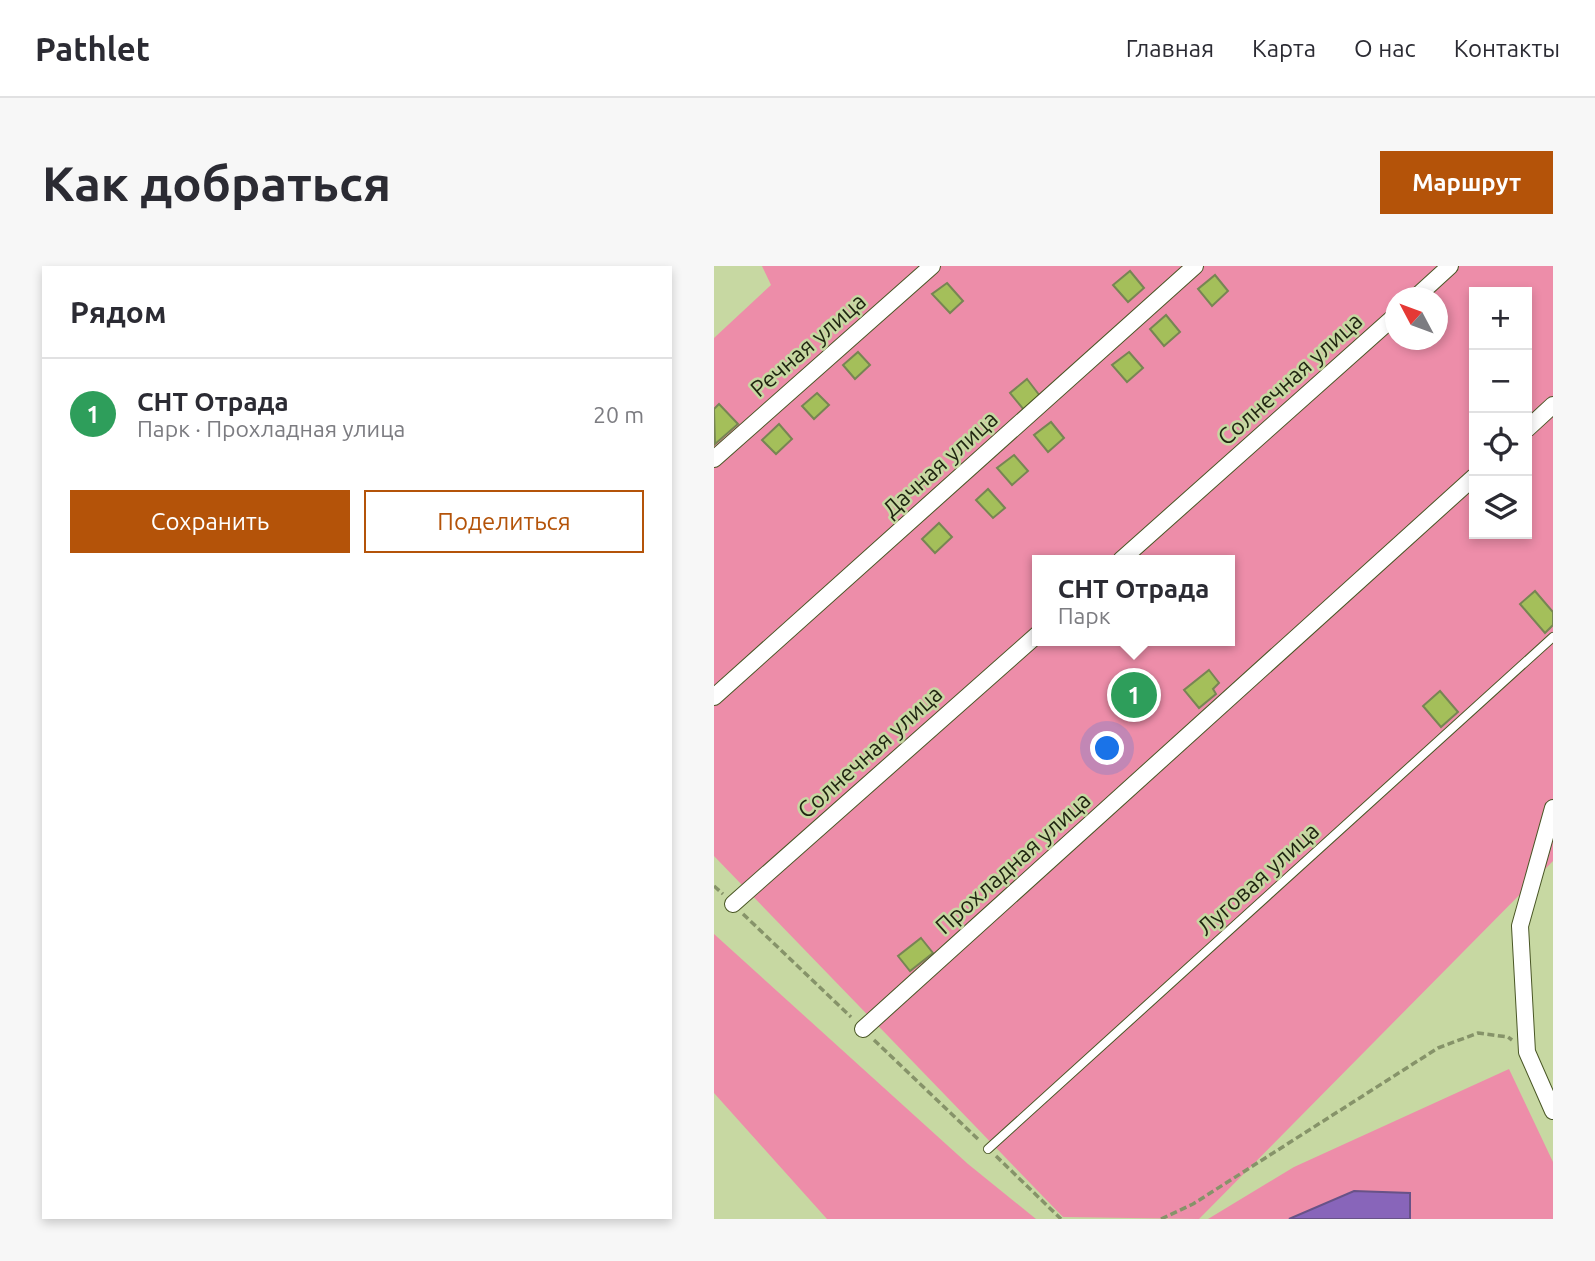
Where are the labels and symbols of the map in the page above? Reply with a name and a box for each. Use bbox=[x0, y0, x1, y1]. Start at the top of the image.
north arrow bbox=[1385, 287, 1448, 350]
street label: Речная улица bbox=[745, 288, 870, 401]
street label: Солнечная улица bbox=[1213, 307, 1367, 450]
street label: Дачная улица bbox=[877, 406, 1002, 522]
pin: 1 bbox=[1111, 669, 1157, 721]
street label: Солнечная улица bbox=[793, 680, 947, 823]
your location bbox=[1090, 731, 1124, 765]
street label: Прохладная улица bbox=[930, 787, 1095, 939]
street label: Луговая улица bbox=[1192, 818, 1324, 940]

